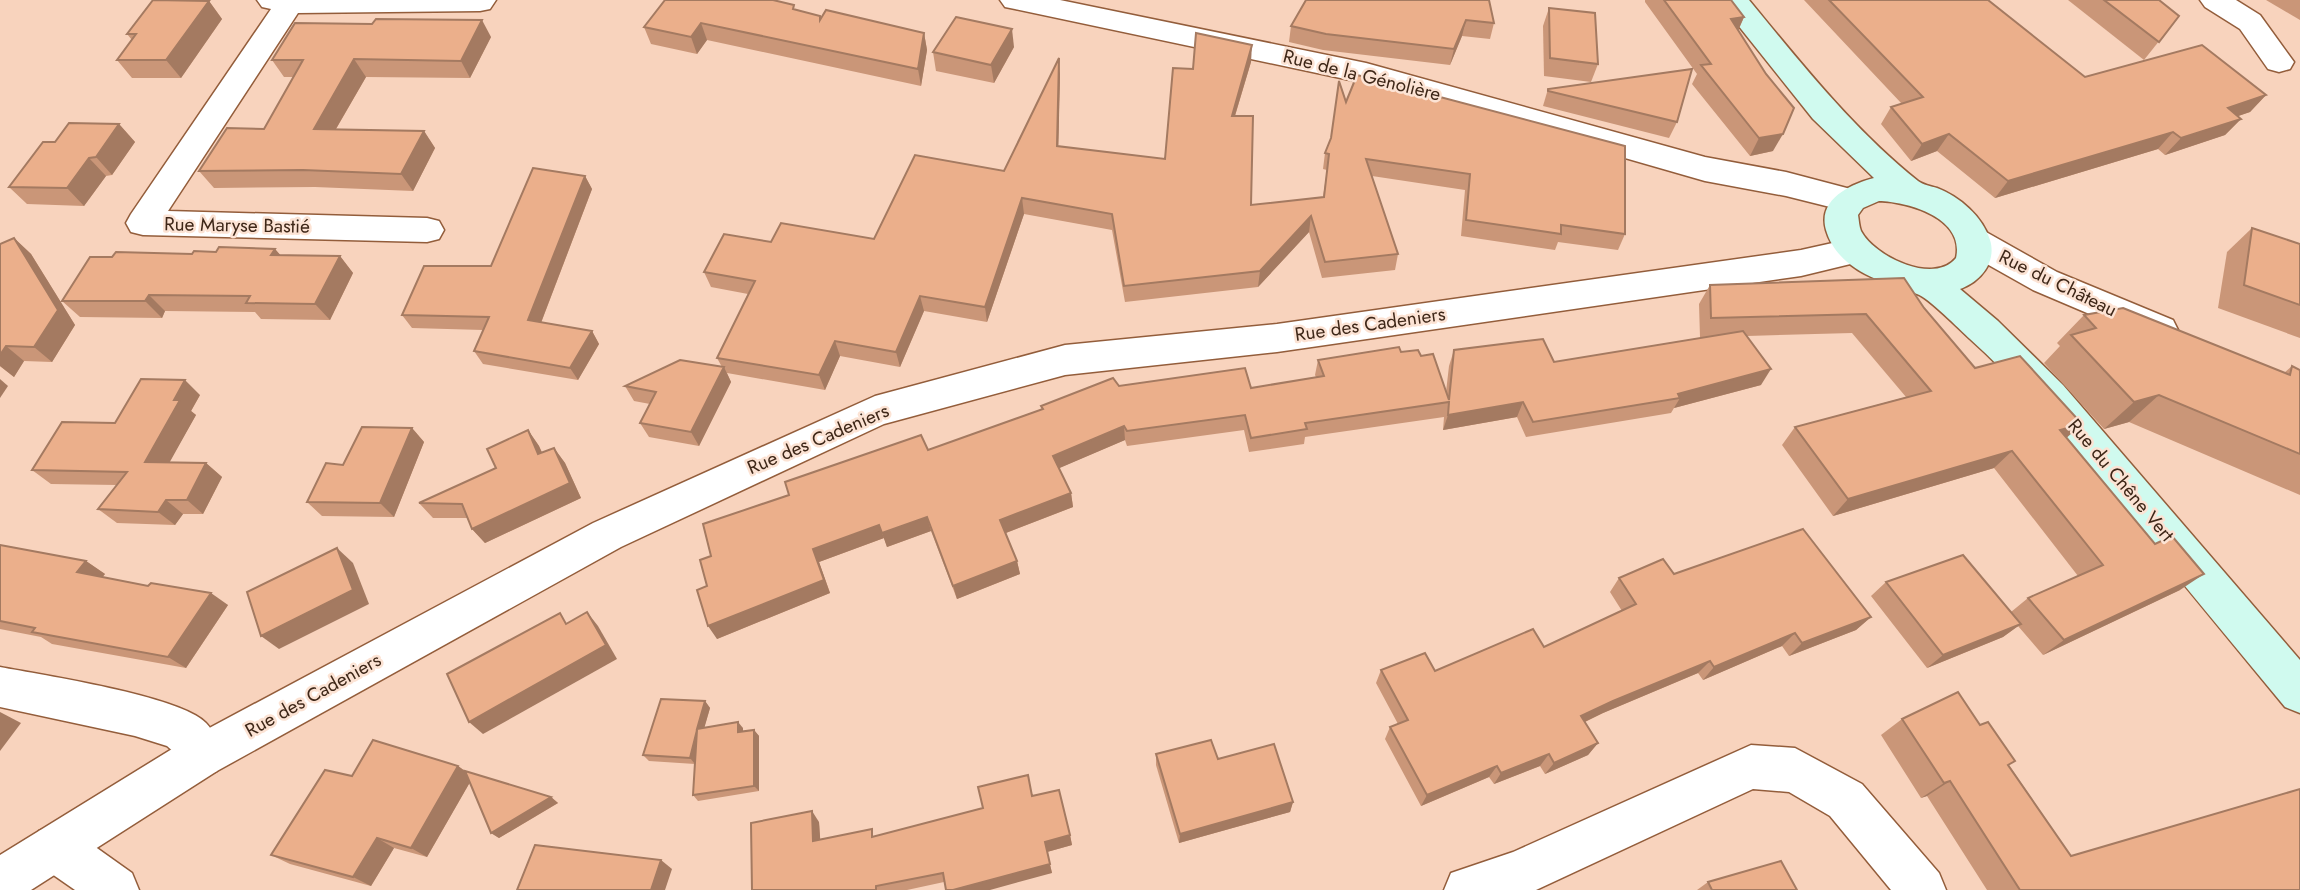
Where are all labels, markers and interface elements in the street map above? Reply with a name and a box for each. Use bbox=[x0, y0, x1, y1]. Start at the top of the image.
street label: Rue de la Génolière bbox=[1280, 42, 1444, 108]
street label: Rue Maryse Bastié bbox=[164, 210, 310, 240]
street label: Rue du Château bbox=[1994, 243, 2122, 323]
street label: Rue des Cadeniers bbox=[1293, 300, 1447, 348]
street label: Rue des Cadeniers bbox=[743, 397, 893, 481]
street label: Rue du Chêne Vert bbox=[2062, 413, 2181, 548]
street label: Rue des Cadeniers bbox=[240, 646, 386, 744]

